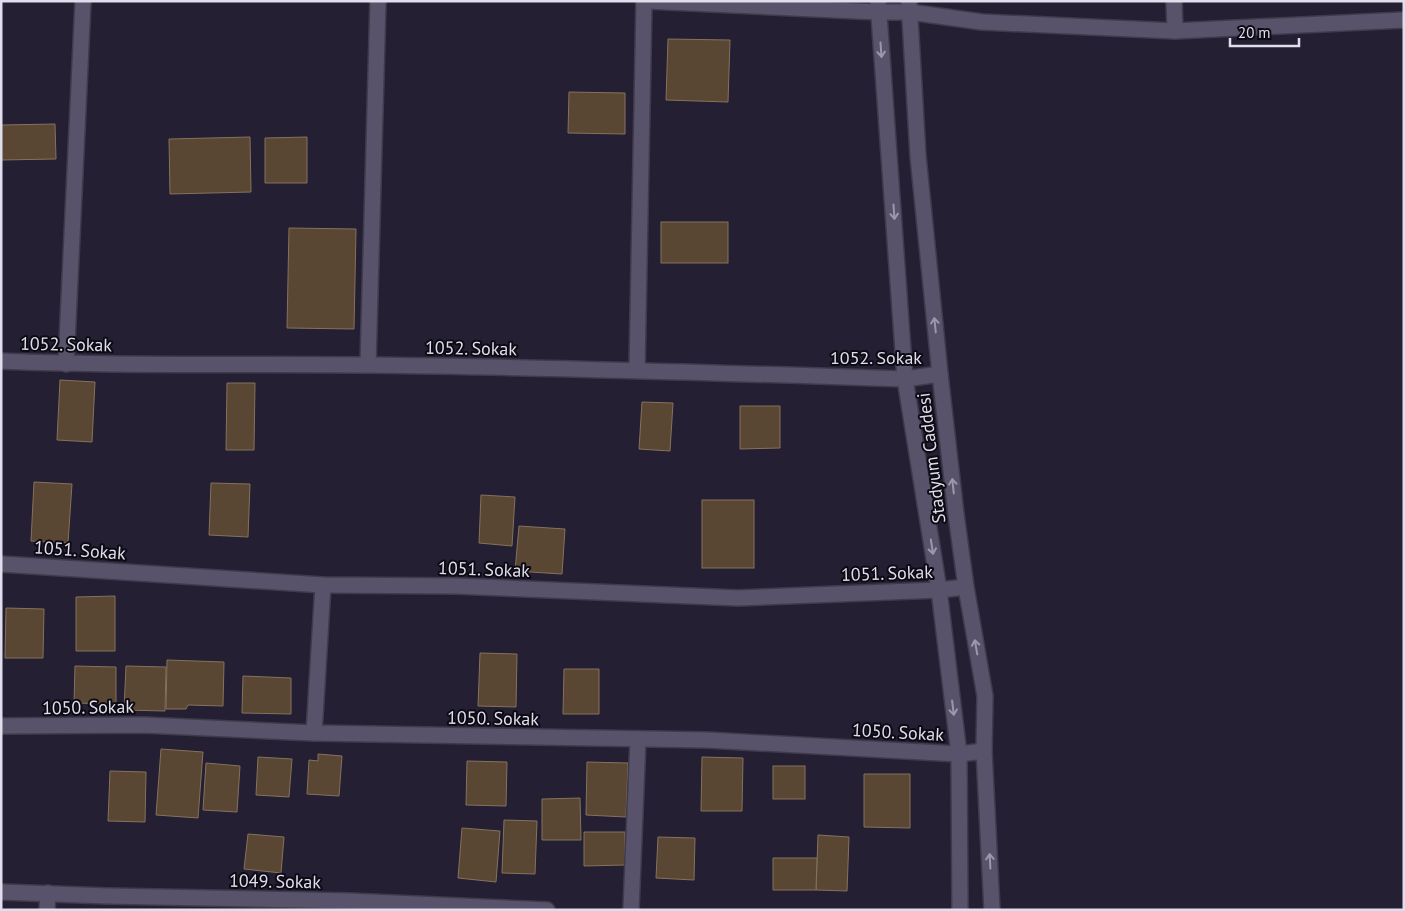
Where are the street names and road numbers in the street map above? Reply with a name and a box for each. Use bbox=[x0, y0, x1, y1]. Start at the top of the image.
street label: 1052. Sokak bbox=[20, 332, 113, 356]
street label: 1052. Sokak bbox=[425, 336, 518, 360]
street label: 1052. Sokak bbox=[830, 346, 922, 369]
street label: Stadyum Caddesi bbox=[912, 391, 950, 525]
street label: 1051. Sokak bbox=[33, 535, 127, 565]
street label: 1051. Sokak bbox=[438, 556, 531, 582]
street label: 1051. Sokak bbox=[841, 560, 934, 586]
street label: 1050. Sokak bbox=[42, 695, 135, 719]
street label: 1050. Sokak bbox=[447, 706, 540, 730]
street label: 1050. Sokak bbox=[852, 718, 945, 746]
street label: 1049. Sokak bbox=[229, 869, 322, 893]

